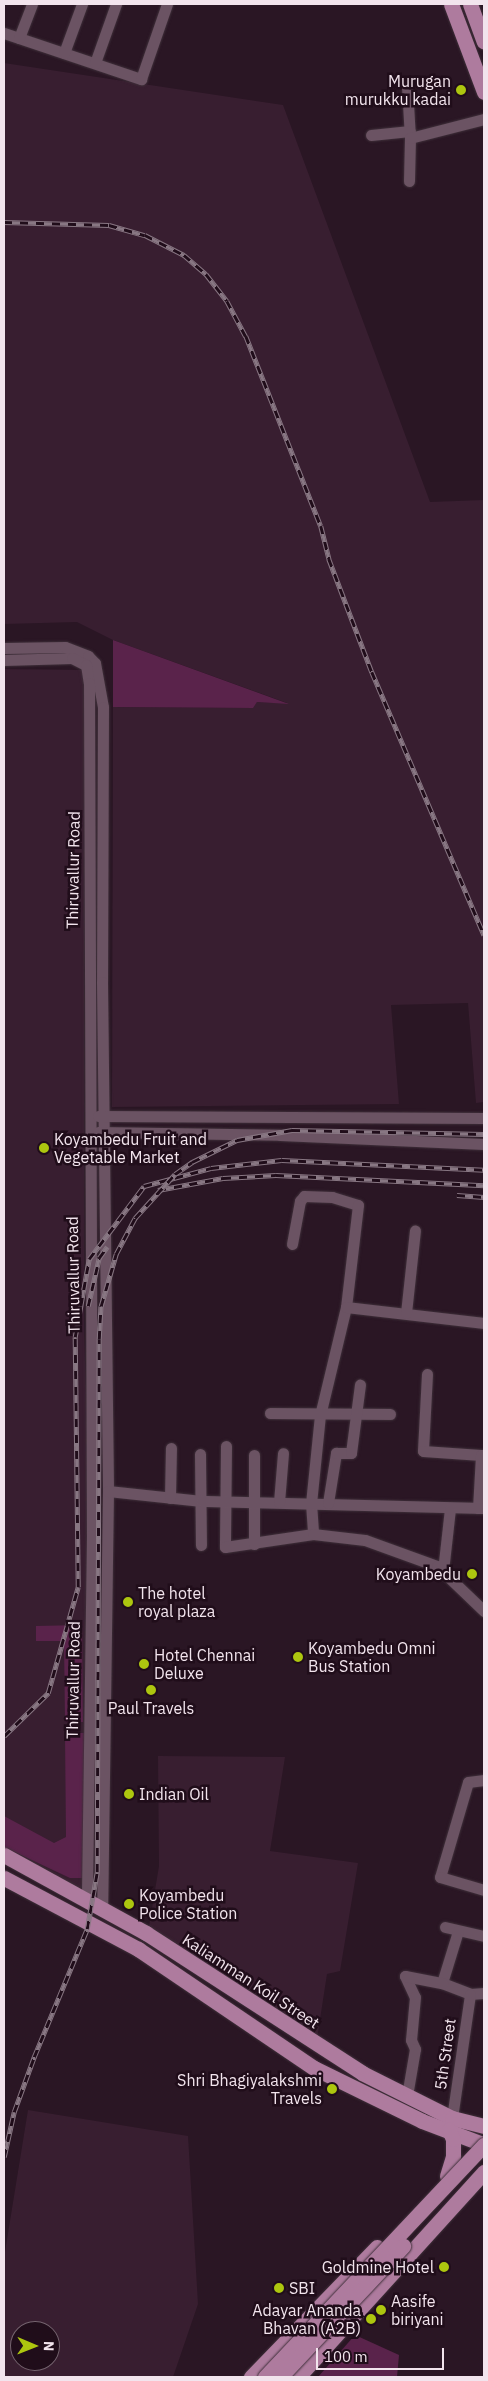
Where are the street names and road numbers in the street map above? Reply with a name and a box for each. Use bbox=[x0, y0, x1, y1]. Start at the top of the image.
street label: Thiruvallur Road bbox=[62, 811, 84, 929]
street label: Thiruvallur Road bbox=[62, 1216, 84, 1334]
street label: Thiruvallur Road bbox=[62, 1621, 84, 1739]
street label: Kaliamman Koil Street bbox=[179, 1930, 323, 2032]
street label: 5th Street bbox=[430, 2017, 460, 2091]

